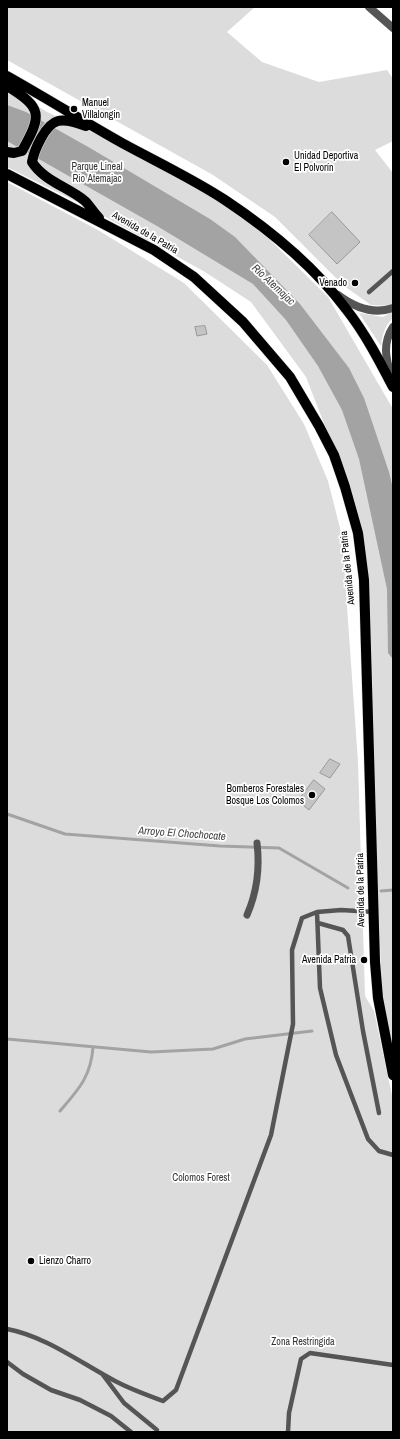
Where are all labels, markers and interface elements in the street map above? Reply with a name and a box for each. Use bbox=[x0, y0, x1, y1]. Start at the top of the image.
place label: Manuel Villalongin bbox=[82, 97, 120, 120]
marker: Manuel Villalongin bbox=[69, 104, 79, 114]
place label: Unidad Deportiva El Polvorín bbox=[294, 150, 358, 174]
marker: Unidad Deportiva El Polvorín bbox=[281, 157, 291, 167]
park label: Parque Lineal Rio Atemajac bbox=[71, 161, 123, 184]
street label: Avenida de la Patria bbox=[110, 209, 180, 257]
water label: Río Atemajac bbox=[249, 262, 297, 308]
place label: Venado bbox=[319, 277, 347, 289]
marker: Venado bbox=[350, 278, 360, 288]
street label: Avenida de la Patria bbox=[338, 530, 358, 606]
place label: Bomberos Forestales Bosque Los Colomos bbox=[226, 783, 304, 806]
marker: Bomberos Forestales Bosque Los Colomos bbox=[307, 790, 317, 800]
water label: Arroyo El Chochocate bbox=[138, 824, 226, 844]
street label: Avenida de la Patria bbox=[354, 853, 368, 927]
place label: Avenida Patria bbox=[302, 954, 356, 966]
marker: Avenida Patria bbox=[359, 955, 369, 965]
park label: Colomos Forest bbox=[172, 1172, 230, 1184]
place label: Lienzo Charro bbox=[39, 1255, 91, 1267]
marker: Lienzo Charro bbox=[26, 1256, 36, 1266]
park label: Zona Restringida bbox=[271, 1336, 335, 1348]

